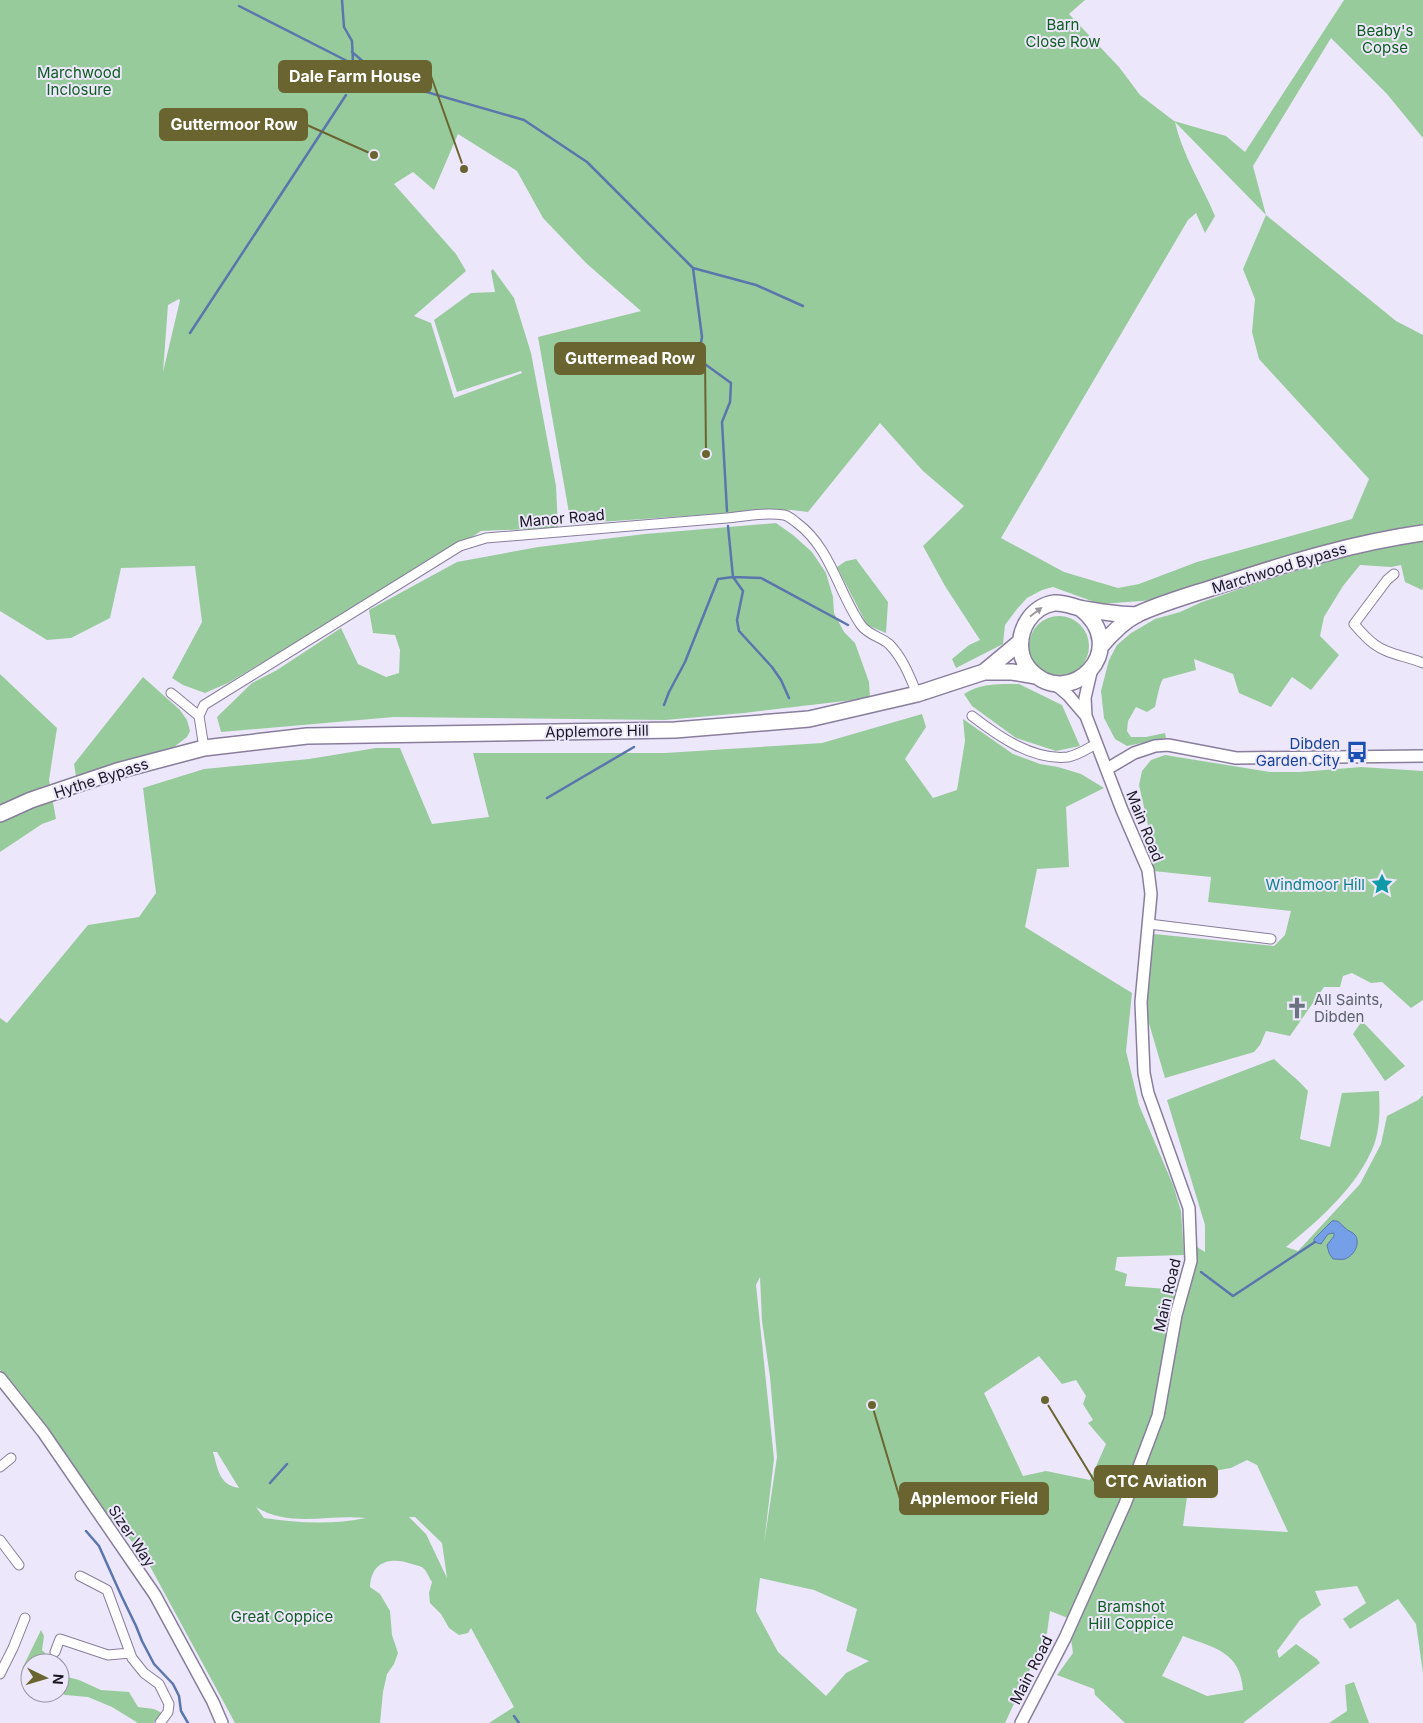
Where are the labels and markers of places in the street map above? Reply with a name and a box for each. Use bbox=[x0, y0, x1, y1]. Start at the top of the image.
callout: Dale Farm House bbox=[279, 61, 431, 92]
callout: Guttermoor Row bbox=[160, 109, 307, 140]
callout: Guttermead Row bbox=[555, 343, 705, 374]
place label: Dibden Garden City bbox=[1256, 734, 1341, 770]
bus stop icon: Dibden Garden City bbox=[1344, 739, 1370, 765]
place icon: Windmoor Hill bbox=[1369, 871, 1395, 897]
place label: Windmoor Hill bbox=[1266, 875, 1365, 894]
place label: All Saints, Dibden bbox=[1314, 990, 1383, 1026]
church icon: All Saints, Dibden bbox=[1284, 995, 1310, 1021]
callout: CTC Aviation bbox=[1095, 1466, 1217, 1497]
callout: Applemoor Field bbox=[900, 1483, 1048, 1514]

